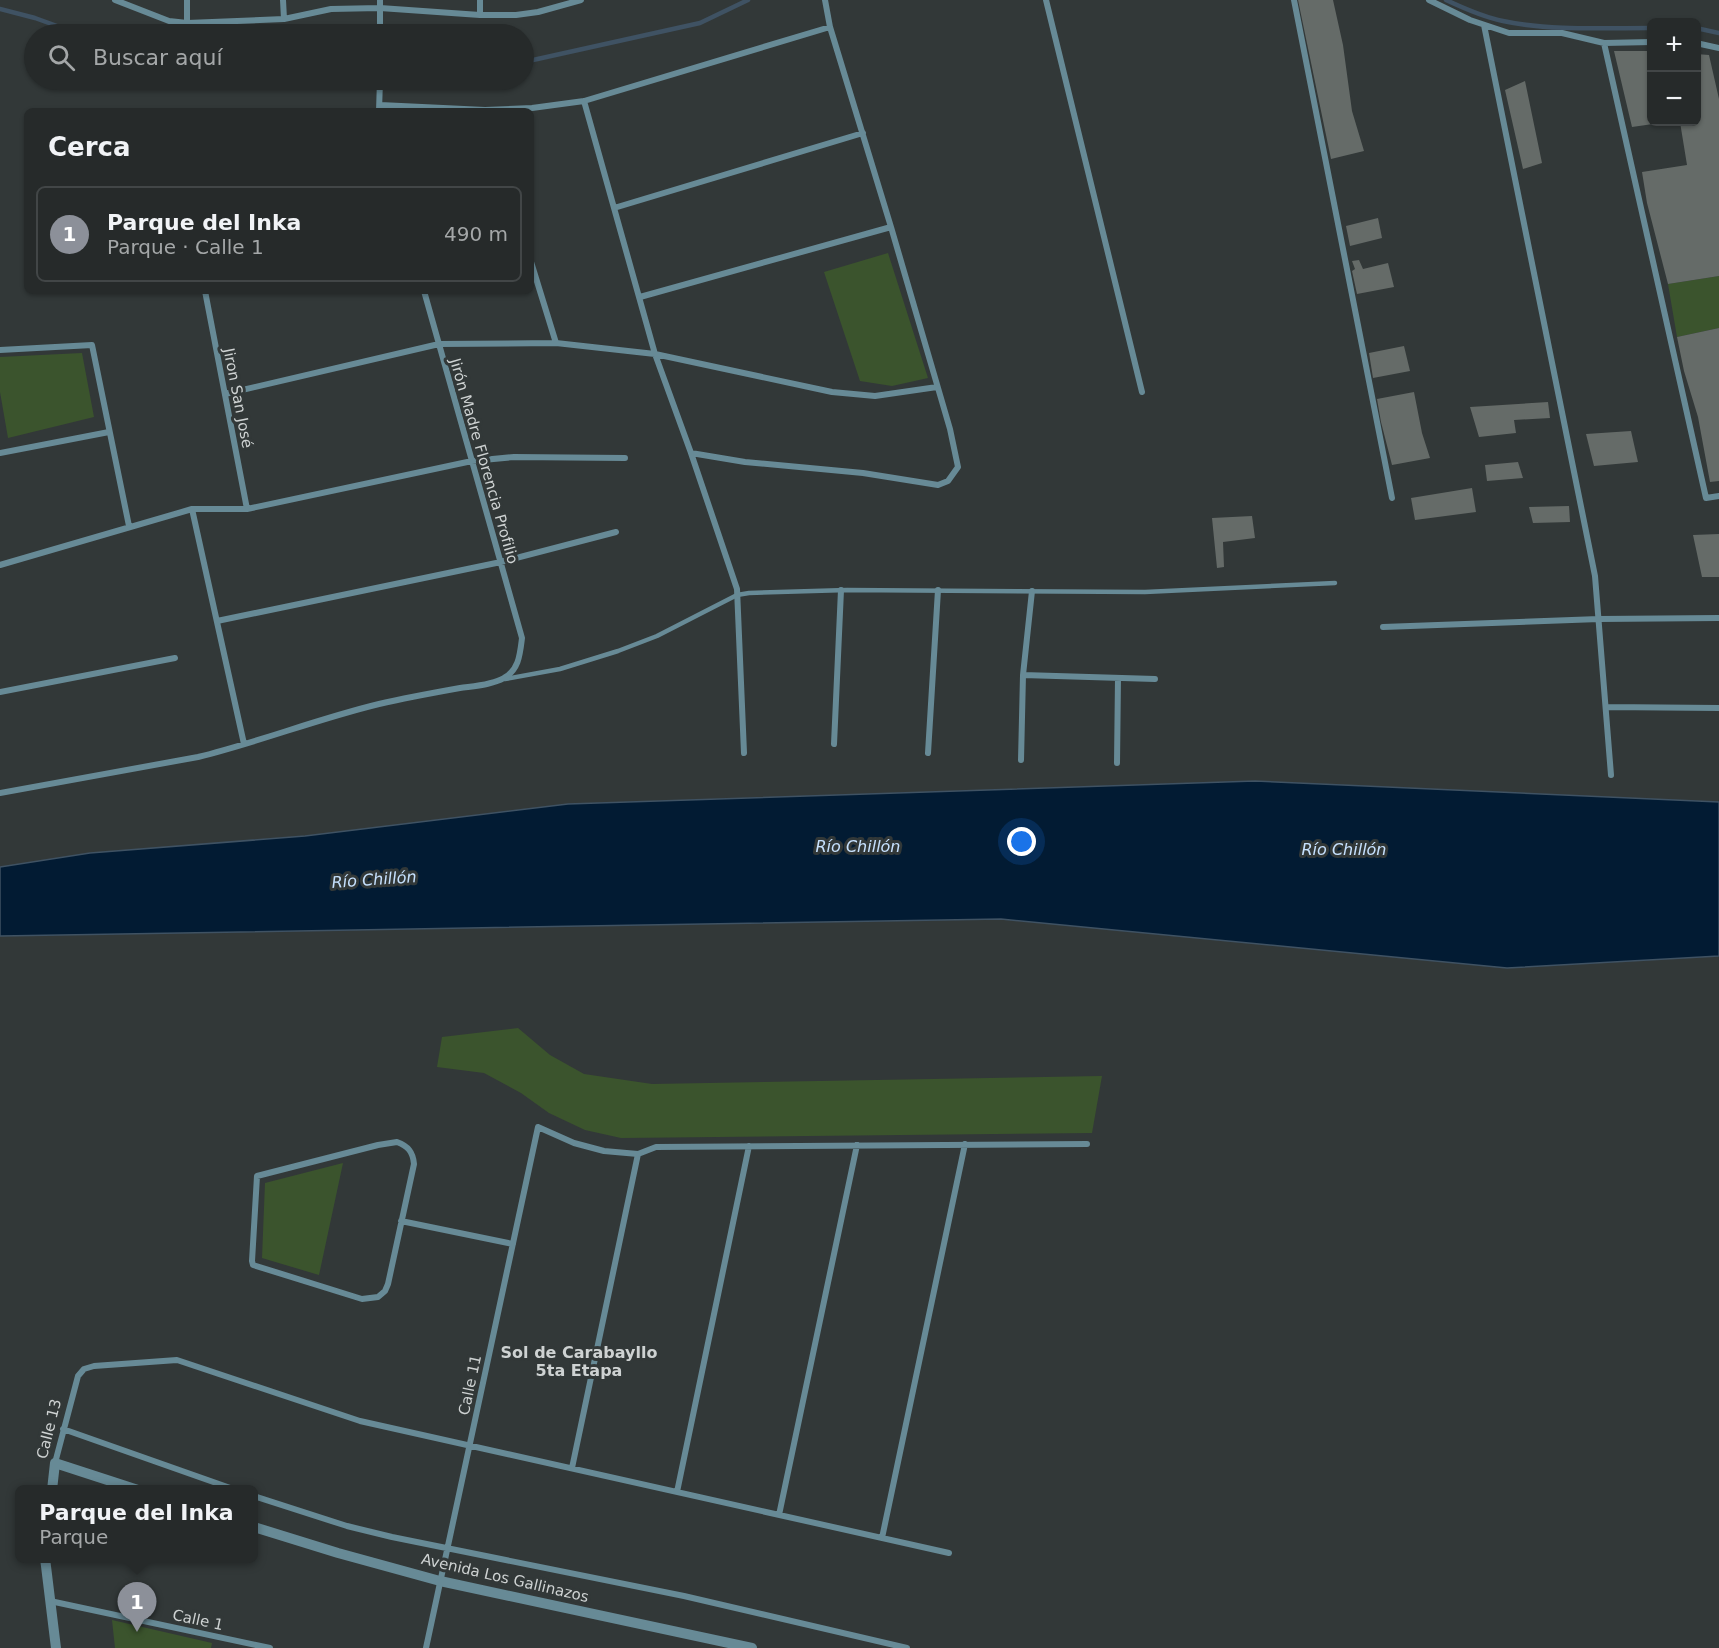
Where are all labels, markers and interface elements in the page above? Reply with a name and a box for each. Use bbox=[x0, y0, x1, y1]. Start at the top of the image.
map controls bbox=[1647, 18, 1701, 126]
button: + bbox=[1647, 18, 1701, 72]
search box bbox=[24, 24, 534, 90]
icon: search bbox=[45, 41, 78, 74]
text: Buscar aquí bbox=[93, 45, 223, 70]
button: − bbox=[1647, 72, 1701, 126]
text: Cerca bbox=[48, 132, 131, 162]
text: Parque del Inka bbox=[107, 210, 301, 235]
text: 1 bbox=[63, 222, 76, 246]
text: 490 m bbox=[444, 222, 508, 246]
text: Parque · Calle 1 bbox=[107, 235, 264, 259]
street label: Jiron San José bbox=[219, 345, 257, 450]
street label: Jirón Madre Florencia Profilio bbox=[446, 355, 522, 566]
your location bbox=[1007, 827, 1036, 856]
water label: Río Chillón bbox=[815, 837, 901, 856]
water label: Río Chillón bbox=[1301, 840, 1387, 859]
water label: Río Chillón bbox=[331, 867, 417, 892]
district label: Sol de Carabayllo 5ta Etapa bbox=[501, 1343, 657, 1380]
street label: Calle 11 bbox=[455, 1353, 485, 1417]
street label: Calle 13 bbox=[33, 1397, 65, 1461]
popup bbox=[15, 1485, 258, 1563]
text: Parque del Inka bbox=[39, 1500, 234, 1525]
text: Parque bbox=[39, 1525, 108, 1549]
street label: Avenida Los Gallinazos bbox=[419, 1550, 591, 1606]
pin: 1 bbox=[118, 1582, 156, 1632]
street label: Calle 1 bbox=[171, 1606, 225, 1634]

